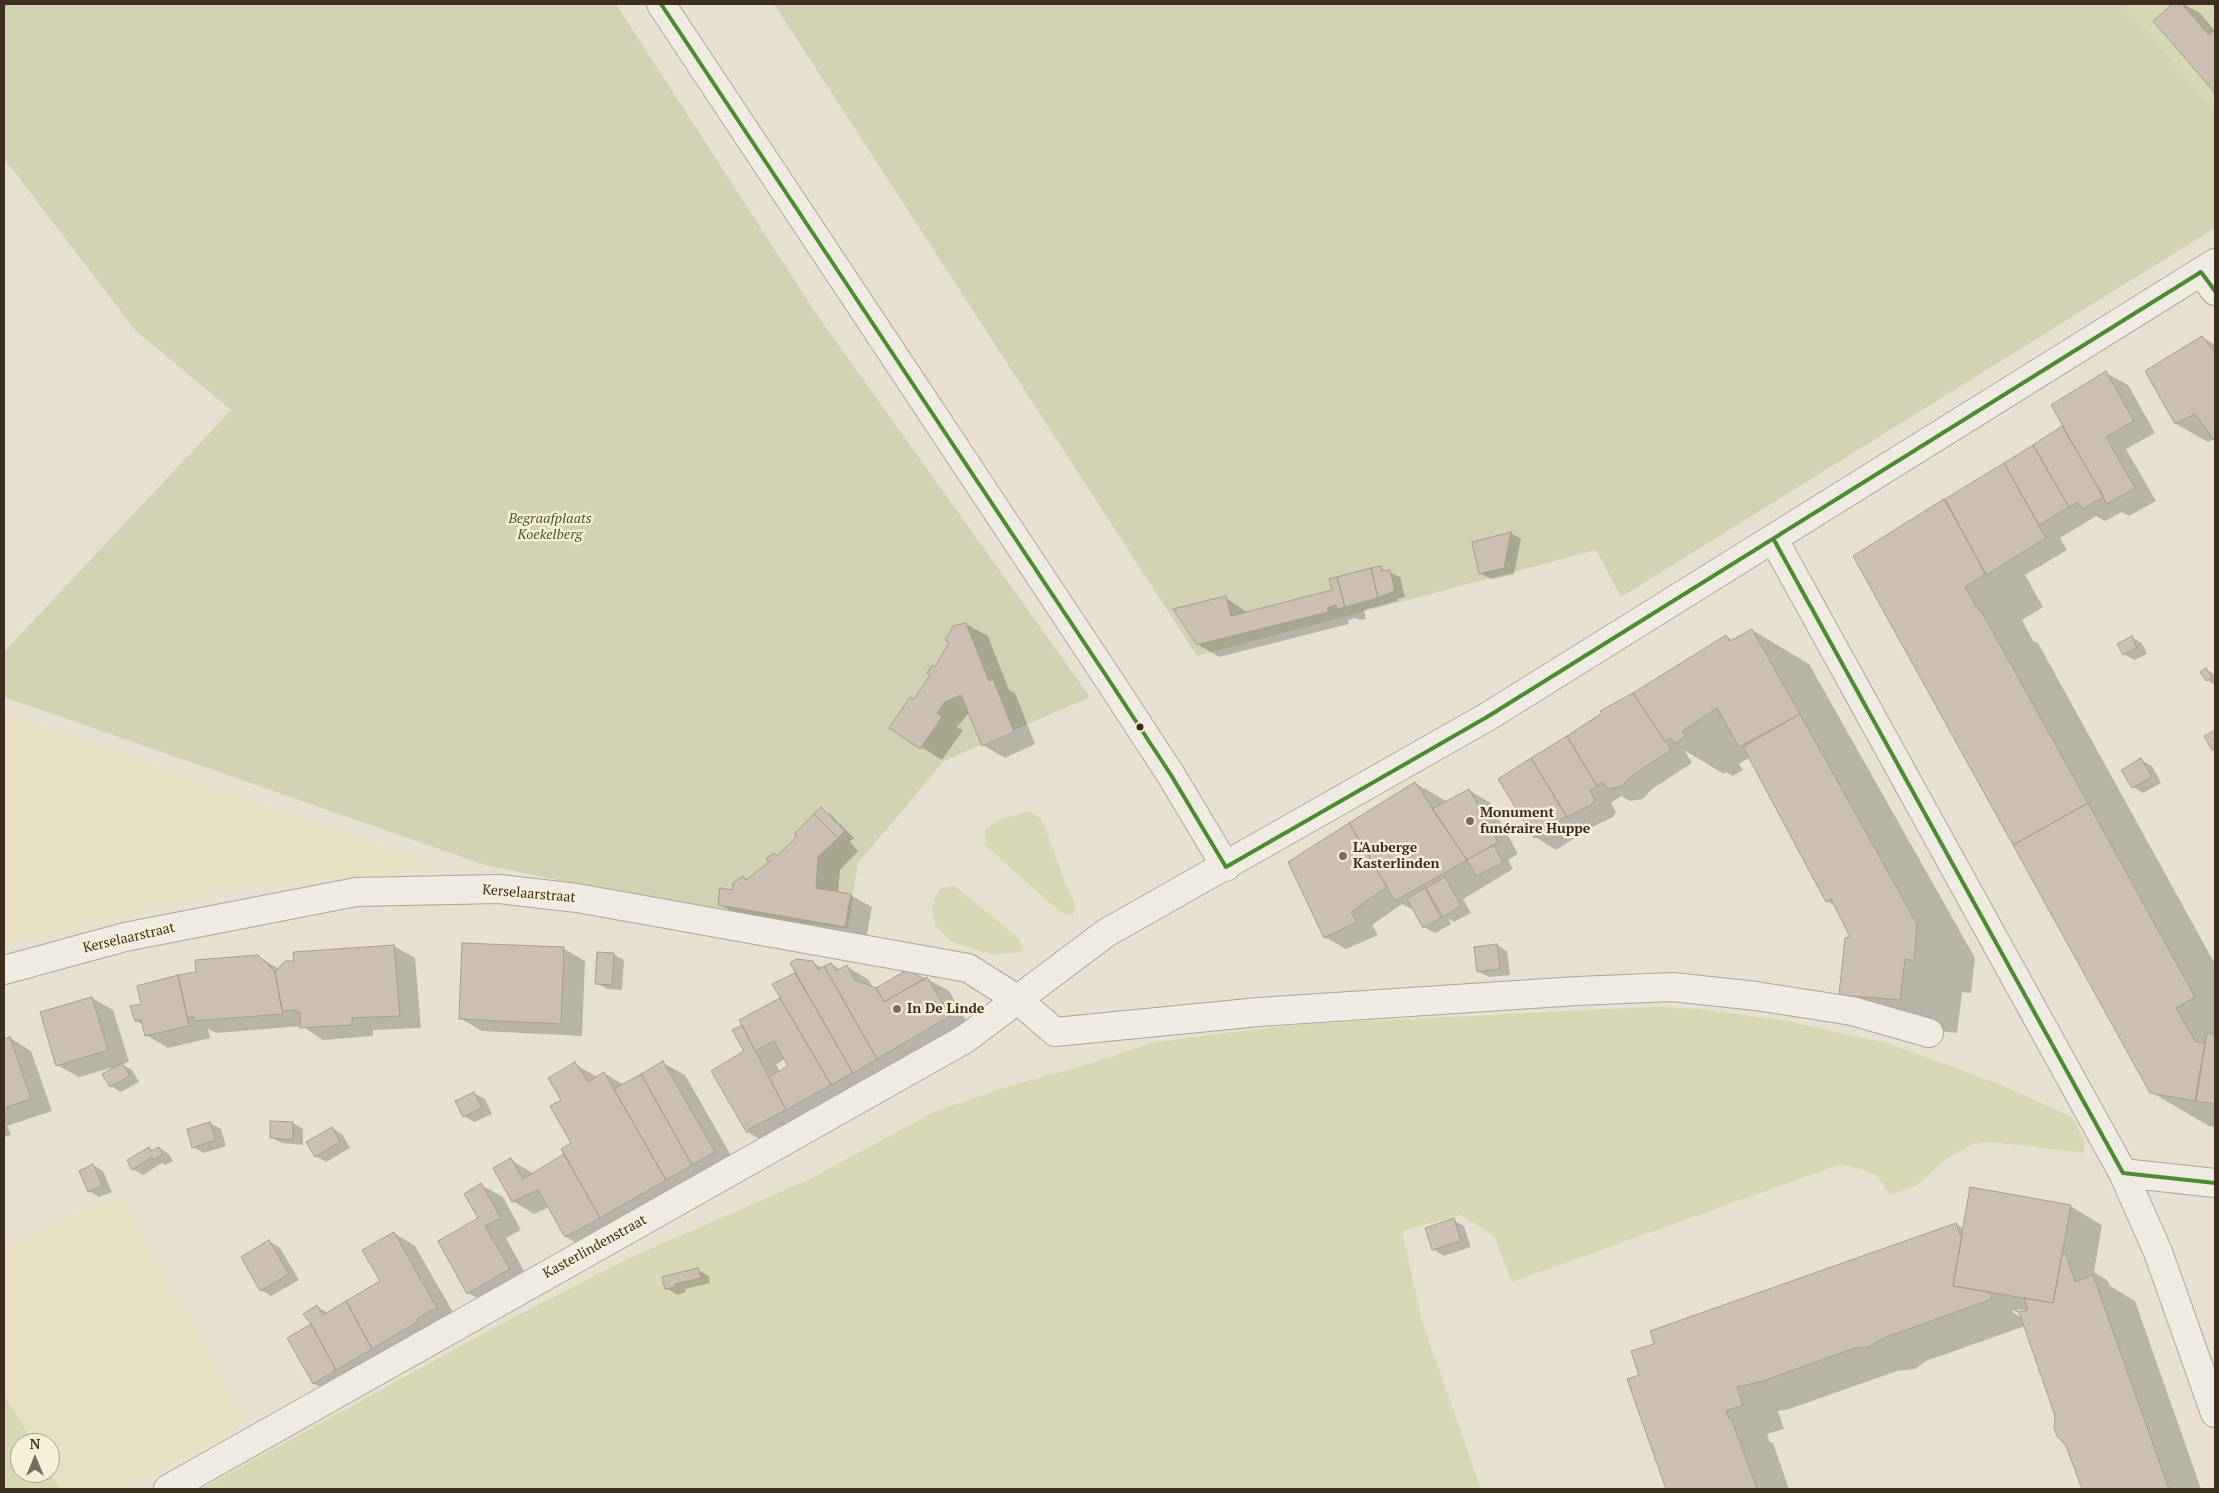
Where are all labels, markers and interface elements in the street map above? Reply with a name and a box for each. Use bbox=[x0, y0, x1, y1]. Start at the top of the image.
park label: Begraafplaats Koekelberg bbox=[508, 511, 592, 544]
unlabelled marker bbox=[1135, 722, 1145, 732]
place label: Monument funéraire Huppe bbox=[1480, 805, 1590, 838]
marker: Monument funéraire Huppe bbox=[1464, 815, 1476, 827]
place label: L'Auberge Kasterlinden bbox=[1353, 840, 1439, 872]
marker: L'Auberge Kasterlinden bbox=[1337, 850, 1349, 862]
street label: Kerselaarstraat bbox=[482, 882, 576, 906]
street label: Kerselaarstraat bbox=[82, 919, 176, 957]
place label: In De Linde bbox=[907, 1001, 984, 1017]
marker: In De Linde bbox=[891, 1003, 903, 1015]
street label: Kasterlindenstraat bbox=[540, 1212, 650, 1282]
north arrow bbox=[10, 1433, 60, 1483]
text: N bbox=[30, 1434, 40, 1453]

